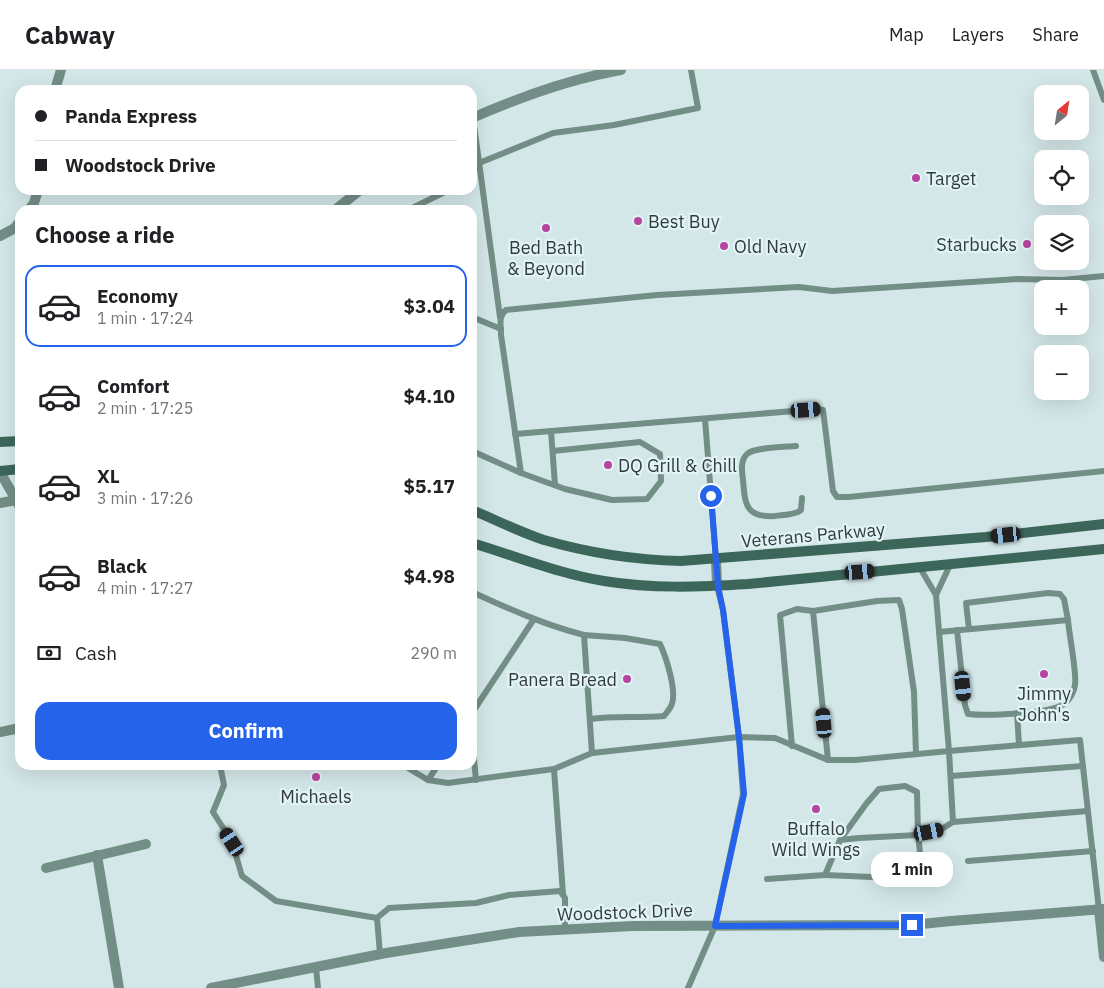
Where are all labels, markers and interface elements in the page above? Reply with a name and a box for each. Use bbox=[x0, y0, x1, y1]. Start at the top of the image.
text: Cabway bbox=[25, 19, 115, 51]
text: Map bbox=[889, 23, 924, 46]
text: Layers bbox=[952, 23, 1004, 46]
text: Share bbox=[1032, 23, 1079, 46]
north arrow bbox=[1034, 85, 1089, 140]
map controls bbox=[1034, 85, 1089, 400]
text: Panda Express bbox=[65, 104, 197, 128]
button: locate bbox=[1034, 150, 1089, 205]
text: Woodstock Drive bbox=[65, 153, 216, 177]
place label: Target bbox=[926, 167, 976, 190]
marker: Target bbox=[910, 172, 922, 184]
place label: Best Buy bbox=[648, 210, 720, 233]
marker: Best Buy bbox=[632, 215, 644, 227]
button: layers bbox=[1034, 215, 1089, 270]
text: Choose a ride bbox=[35, 220, 175, 249]
marker: Bed Bath & Beyond bbox=[540, 222, 552, 234]
place label: Starbucks bbox=[936, 233, 1017, 256]
place label: Old Navy bbox=[734, 235, 806, 258]
place label: Bed Bath & Beyond bbox=[507, 236, 585, 280]
marker: Starbucks bbox=[1021, 238, 1033, 250]
marker: Old Navy bbox=[718, 240, 730, 252]
button: + bbox=[1034, 280, 1089, 335]
icon: car bbox=[37, 284, 82, 329]
text: Economy bbox=[97, 284, 178, 308]
text: $3.04 bbox=[403, 294, 455, 318]
text: 1 min · 17:24 bbox=[97, 308, 193, 328]
button: − bbox=[1034, 345, 1089, 400]
icon: car bbox=[37, 374, 82, 419]
text: Comfort bbox=[97, 374, 170, 398]
text: $4.10 bbox=[403, 384, 455, 408]
text: 2 min · 17:25 bbox=[97, 398, 193, 418]
car bbox=[790, 401, 821, 419]
place label: DQ Grill & Chill bbox=[618, 454, 737, 477]
marker: DQ Grill & Chill bbox=[602, 459, 614, 471]
icon: car bbox=[37, 464, 82, 509]
text: XL bbox=[97, 464, 120, 488]
text: $5.17 bbox=[403, 474, 455, 498]
route start bbox=[700, 485, 722, 507]
text: 3 min · 17:26 bbox=[97, 488, 193, 508]
street label: Veterans Parkway bbox=[740, 517, 886, 553]
car bbox=[990, 526, 1021, 544]
icon: car bbox=[37, 554, 82, 599]
text: Black bbox=[97, 554, 147, 578]
car bbox=[844, 563, 875, 581]
text: $4.98 bbox=[403, 564, 455, 588]
text: 4 min · 17:27 bbox=[97, 578, 193, 598]
icon: cash bbox=[35, 639, 63, 667]
text: Cash bbox=[75, 641, 117, 665]
text: 290 m bbox=[410, 643, 457, 663]
place label: Panera Bread bbox=[508, 668, 617, 691]
marker: Jimmy John's bbox=[1038, 668, 1050, 680]
car bbox=[953, 670, 972, 702]
marker: Panera Bread bbox=[621, 673, 633, 685]
place label: Jimmy John's bbox=[1017, 682, 1071, 726]
button: Confirm bbox=[35, 702, 457, 760]
car bbox=[815, 707, 832, 739]
marker: Michaels bbox=[310, 771, 322, 783]
place label: Michaels bbox=[280, 785, 352, 808]
marker: Buffalo Wild Wings bbox=[810, 803, 822, 815]
place label: Buffalo Wild Wings bbox=[771, 817, 861, 861]
car bbox=[912, 822, 945, 842]
car bbox=[217, 825, 246, 859]
callout: 1 min bbox=[871, 852, 953, 888]
text: 1 min bbox=[891, 859, 933, 879]
street label: Woodstock Drive bbox=[557, 898, 693, 926]
route end bbox=[901, 914, 923, 936]

